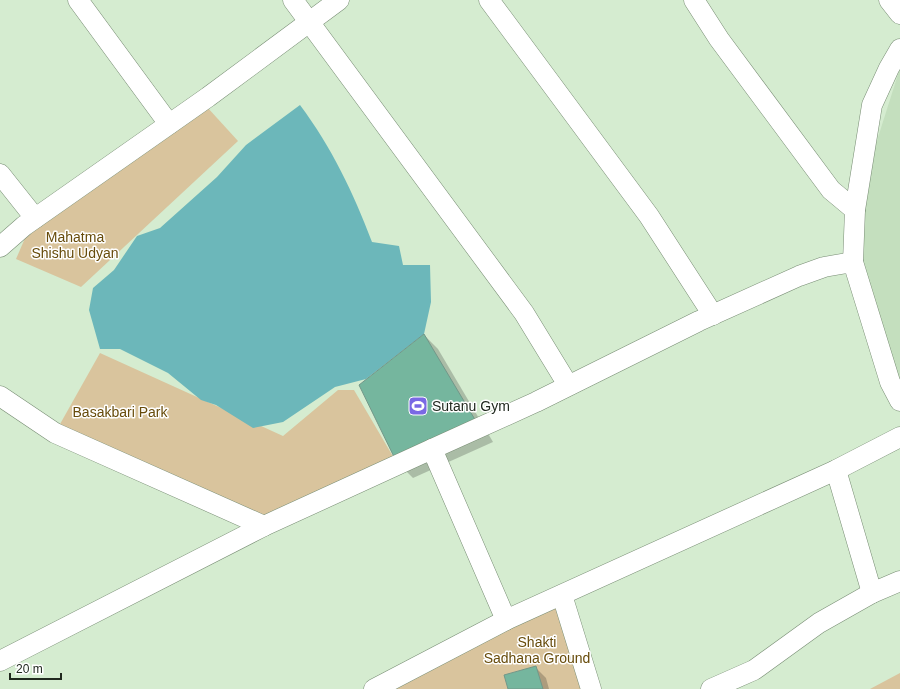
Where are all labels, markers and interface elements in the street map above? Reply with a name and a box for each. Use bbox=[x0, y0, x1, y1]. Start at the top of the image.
park label: Mahatma Shishu Udyan bbox=[31, 229, 119, 261]
sports icon: Sutanu Gym bbox=[407, 395, 429, 417]
place label: Sutanu Gym bbox=[432, 398, 510, 414]
park label: Basakbari Park bbox=[73, 404, 168, 420]
park label: Shakti Sadhana Ground bbox=[484, 634, 590, 666]
scale bar bbox=[10, 655, 61, 681]
text: 20 m bbox=[16, 662, 43, 676]

